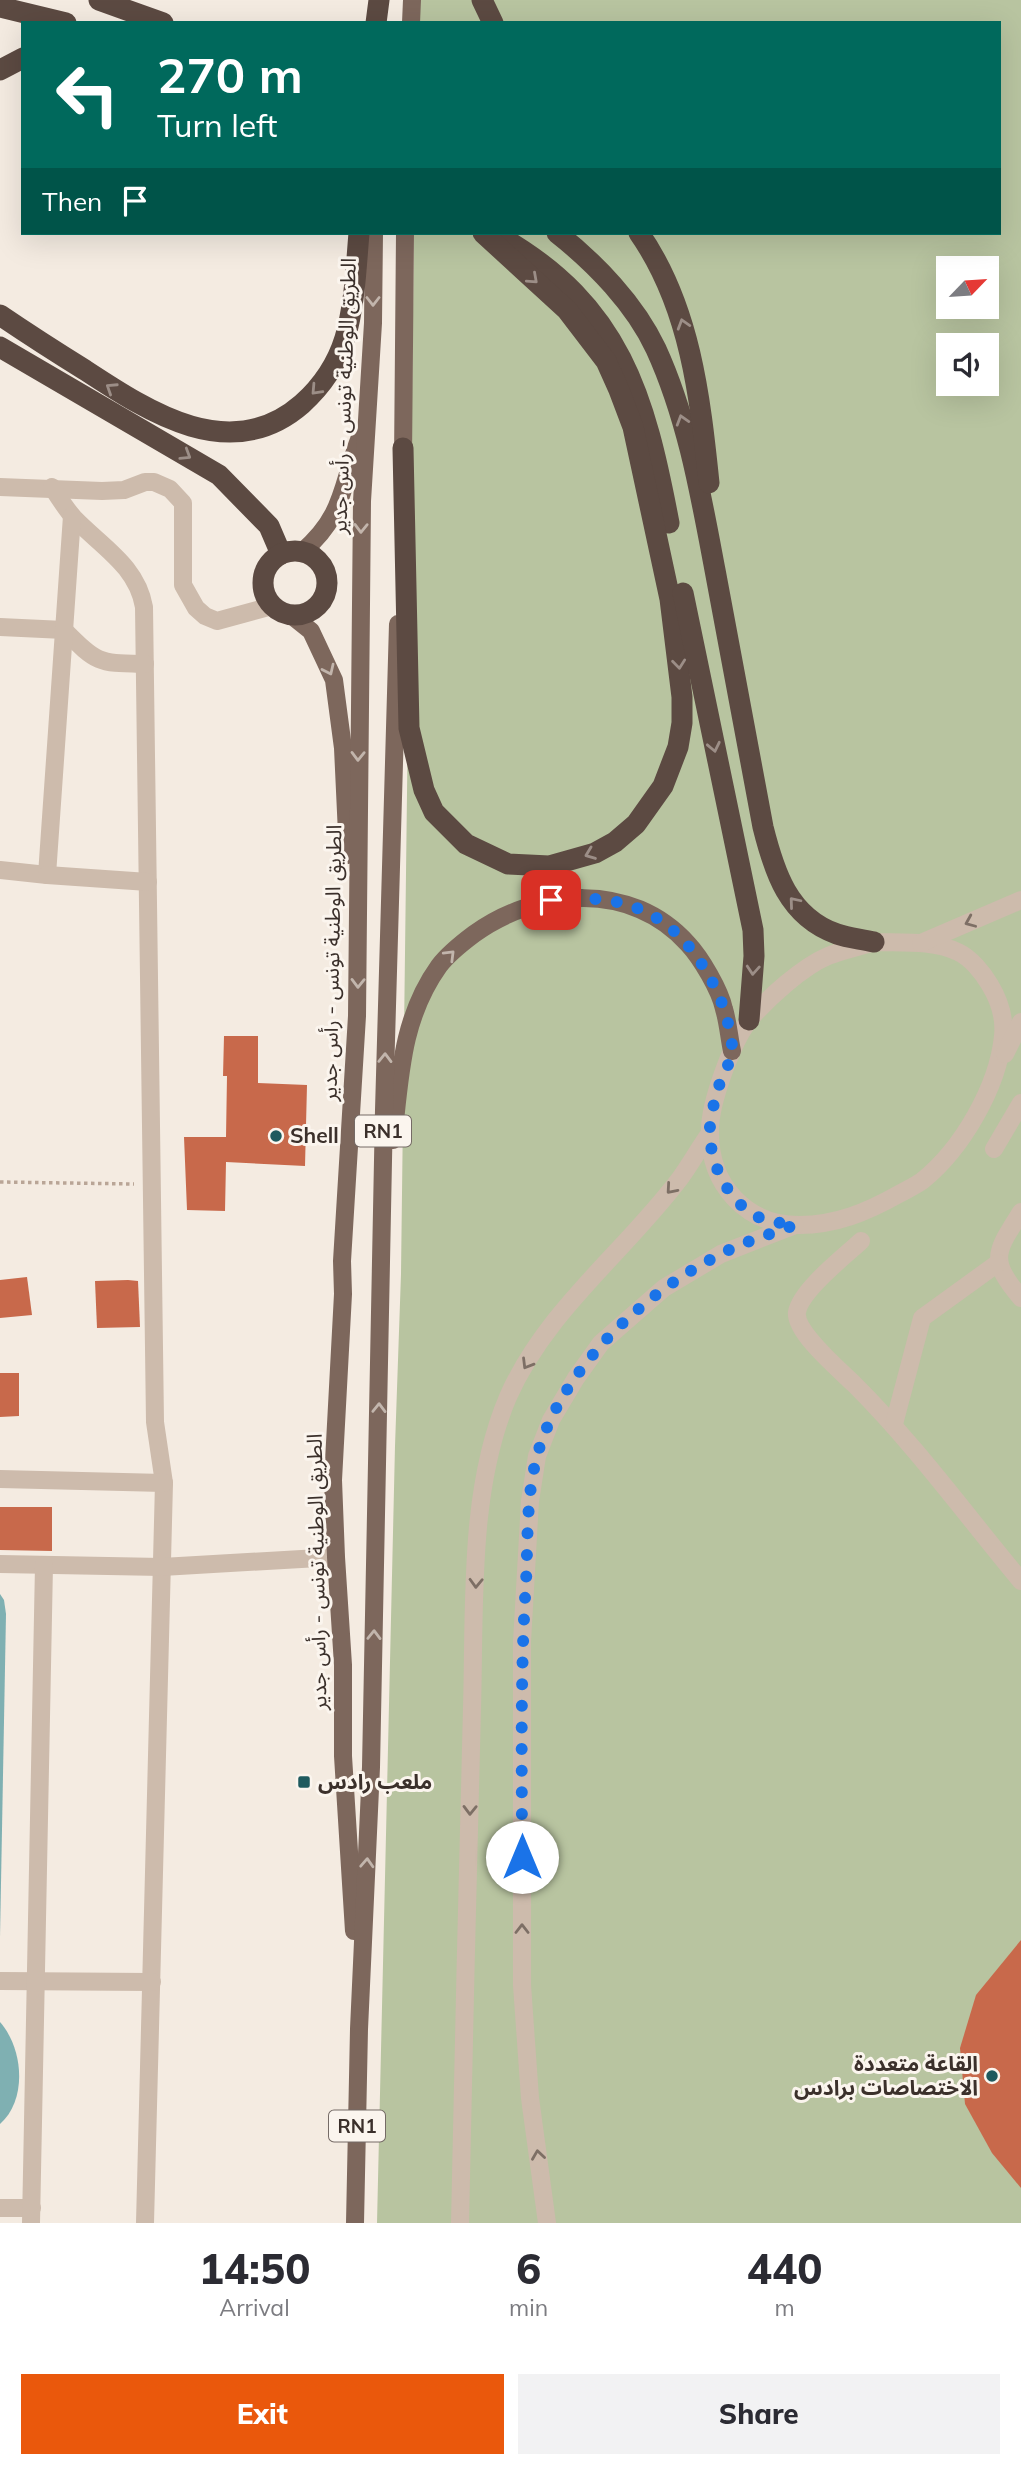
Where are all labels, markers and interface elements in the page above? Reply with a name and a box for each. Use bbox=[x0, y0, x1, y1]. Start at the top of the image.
text: 270 m bbox=[157, 44, 303, 105]
icon: left bbox=[42, 49, 133, 140]
text: Turn left bbox=[157, 105, 277, 145]
icon: arrive bbox=[116, 182, 154, 220]
text: Then bbox=[42, 185, 102, 218]
north arrow bbox=[936, 256, 999, 318]
map controls bbox=[936, 256, 999, 396]
street label: الطريق الوطنية تونس - رأس جدير bbox=[325, 257, 362, 536]
one-way arrow bbox=[525, 270, 538, 283]
one-way arrow bbox=[365, 296, 381, 307]
one-way arrow bbox=[677, 319, 692, 331]
button: sound bbox=[936, 333, 999, 396]
one-way arrow bbox=[312, 382, 325, 395]
one-way arrow bbox=[106, 383, 119, 396]
one-way arrow bbox=[675, 414, 690, 426]
one-way arrow bbox=[178, 446, 191, 459]
one-way arrow bbox=[354, 523, 369, 534]
one-way arrow bbox=[671, 659, 686, 670]
one-way arrow bbox=[321, 663, 335, 675]
one-way arrow bbox=[706, 741, 721, 753]
one-way arrow bbox=[350, 751, 366, 761]
street label: الطريق الوطنية تونس - رأس جدير bbox=[316, 824, 347, 1103]
one-way arrow bbox=[585, 846, 597, 860]
pin bbox=[521, 870, 581, 930]
icon: arrive bbox=[532, 881, 570, 919]
one-way arrow bbox=[790, 897, 802, 910]
one-way arrow bbox=[965, 914, 977, 928]
one-way arrow bbox=[441, 950, 454, 963]
one-way arrow bbox=[746, 965, 761, 976]
one-way arrow bbox=[350, 978, 366, 989]
one-way arrow bbox=[377, 1052, 393, 1063]
road number: RN1 bbox=[355, 1116, 411, 1147]
place label: Shell bbox=[290, 1122, 339, 1148]
marker: Shell bbox=[268, 1128, 284, 1144]
one-way arrow bbox=[667, 1180, 679, 1193]
one-way arrow bbox=[522, 1357, 535, 1370]
one-way arrow bbox=[371, 1402, 386, 1413]
street label: الطريق الوطنية تونس - رأس جدير bbox=[301, 1433, 332, 1712]
one-way arrow bbox=[469, 1577, 484, 1588]
one-way arrow bbox=[366, 1629, 381, 1640]
place label: ملعب رادس bbox=[318, 1768, 432, 1794]
marker: ملعب رادس bbox=[296, 1774, 312, 1790]
one-way arrow bbox=[462, 1805, 477, 1816]
position arrow bbox=[485, 1820, 559, 1894]
one-way arrow bbox=[359, 1857, 374, 1868]
one-way arrow bbox=[514, 1923, 530, 1933]
place label: القاعة متعددة الاختصاصات برادس bbox=[794, 2050, 978, 2100]
marker: القاعة متعددة الاختصاصات برادس bbox=[984, 2068, 1000, 2084]
road number: RN1 bbox=[329, 2110, 385, 2142]
one-way arrow bbox=[531, 2150, 546, 2161]
text: 14:50 bbox=[199, 2242, 310, 2295]
text: 6 bbox=[516, 2242, 541, 2295]
text: 440 bbox=[747, 2242, 822, 2295]
text: Arrival bbox=[219, 2293, 290, 2322]
text: min bbox=[509, 2293, 548, 2322]
text: m bbox=[774, 2293, 795, 2322]
button: Exit bbox=[21, 2374, 504, 2454]
button: Share bbox=[518, 2374, 1000, 2454]

